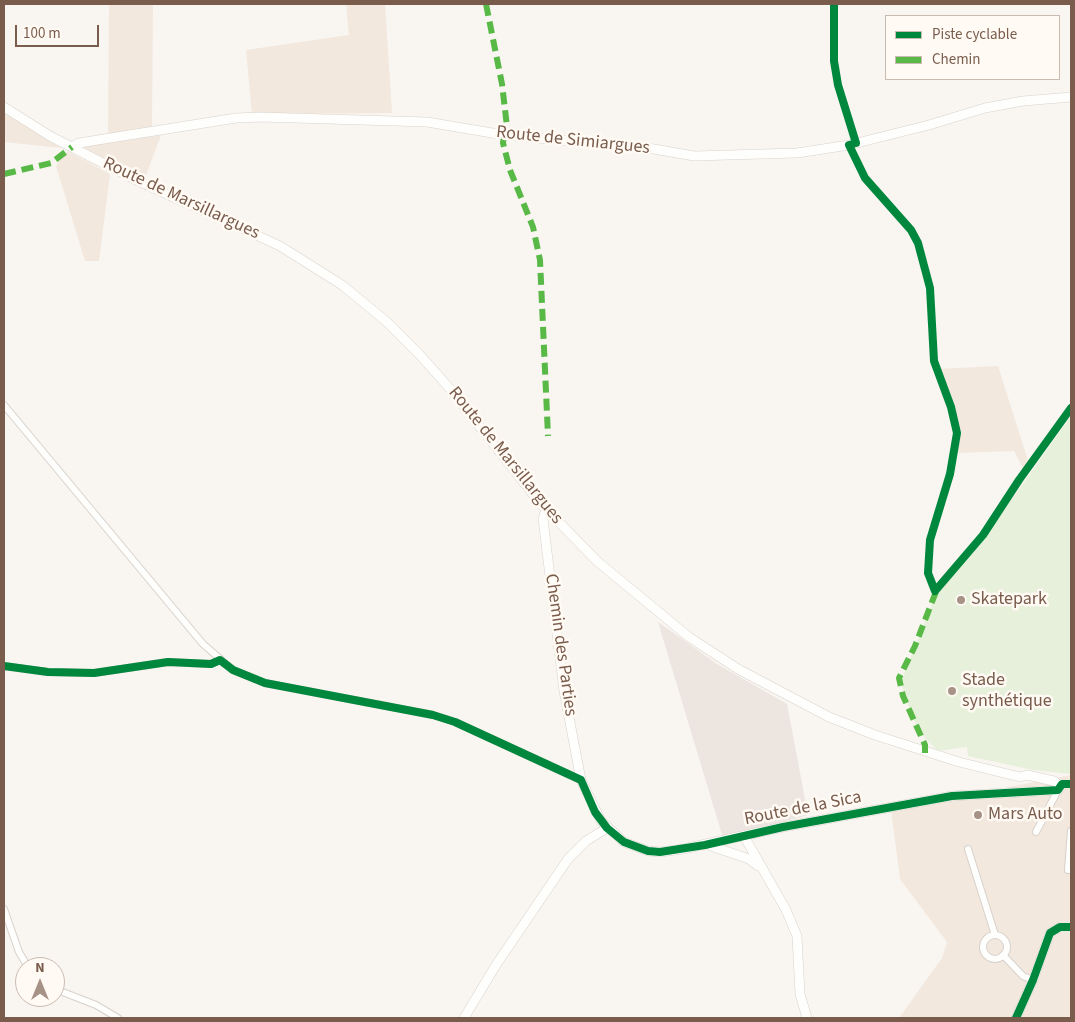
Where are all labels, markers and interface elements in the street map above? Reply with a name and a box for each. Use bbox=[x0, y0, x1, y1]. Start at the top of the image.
scale bar bbox=[18, 15, 101, 47]
legend bbox=[885, 15, 1060, 80]
text: 100 m bbox=[23, 23, 61, 44]
text: Piste cyclable bbox=[932, 24, 1017, 45]
text: Chemin bbox=[932, 49, 981, 70]
street label: Route de Simiargues bbox=[495, 122, 651, 160]
street label: Route de Marsillargues bbox=[99, 153, 263, 245]
street label: Route de Marsillargues bbox=[443, 383, 567, 529]
street label: Chemin des Parties bbox=[539, 572, 581, 718]
place label: Skatepark bbox=[971, 589, 1047, 611]
marker: Skatepark bbox=[955, 594, 967, 606]
place label: Stade synthétique bbox=[962, 670, 1052, 712]
marker: Stade synthétique bbox=[946, 685, 958, 697]
street label: Route de la Sica bbox=[743, 787, 863, 831]
place label: Mars Auto bbox=[988, 804, 1063, 826]
marker: Mars Auto bbox=[972, 809, 984, 821]
north arrow bbox=[15, 957, 65, 1007]
text: N bbox=[35, 958, 45, 978]

